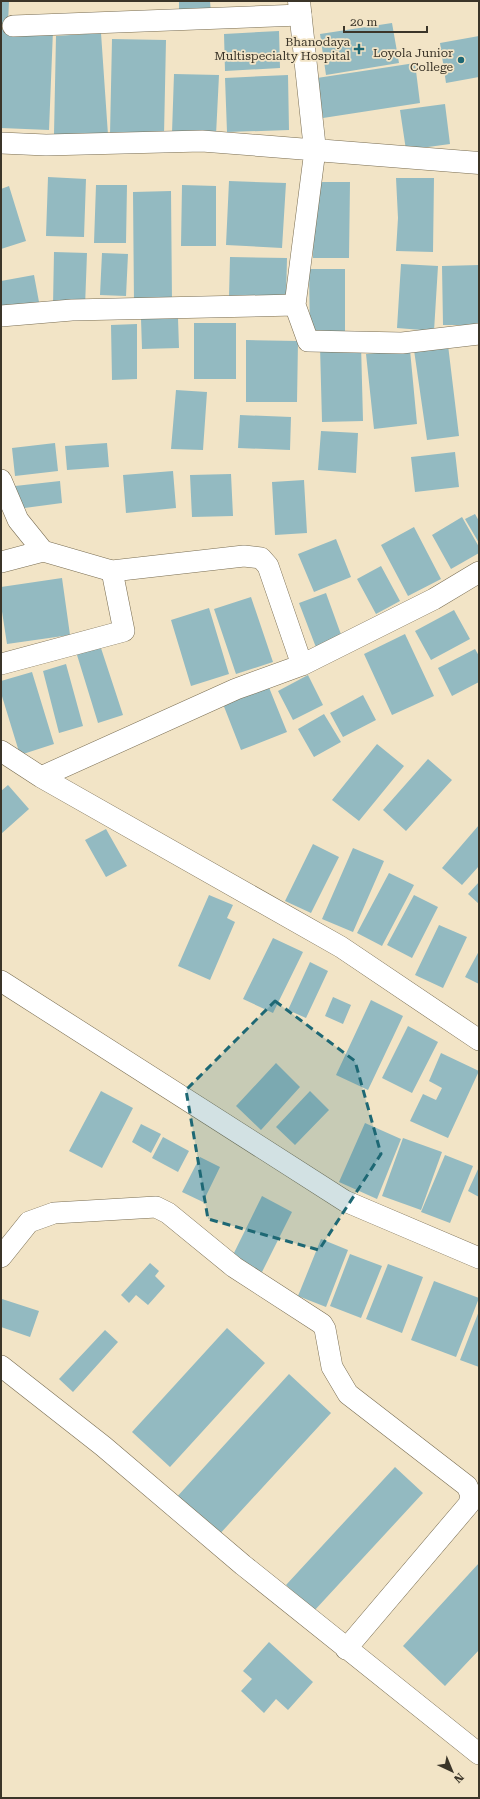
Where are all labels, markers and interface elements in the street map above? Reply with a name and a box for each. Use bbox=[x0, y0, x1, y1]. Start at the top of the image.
scale bar bbox=[344, 8, 427, 34]
text: 20 m bbox=[350, 15, 377, 29]
place label: Bhanodaya Multispecialty Hospital bbox=[214, 35, 350, 63]
marker: Bhanodaya Multispecialty Hospital bbox=[353, 43, 365, 55]
place label: Loyola Junior College bbox=[373, 46, 453, 74]
marker: Loyola Junior College bbox=[456, 55, 466, 65]
north arrow bbox=[432, 1751, 472, 1791]
text: N bbox=[451, 1770, 466, 1786]

